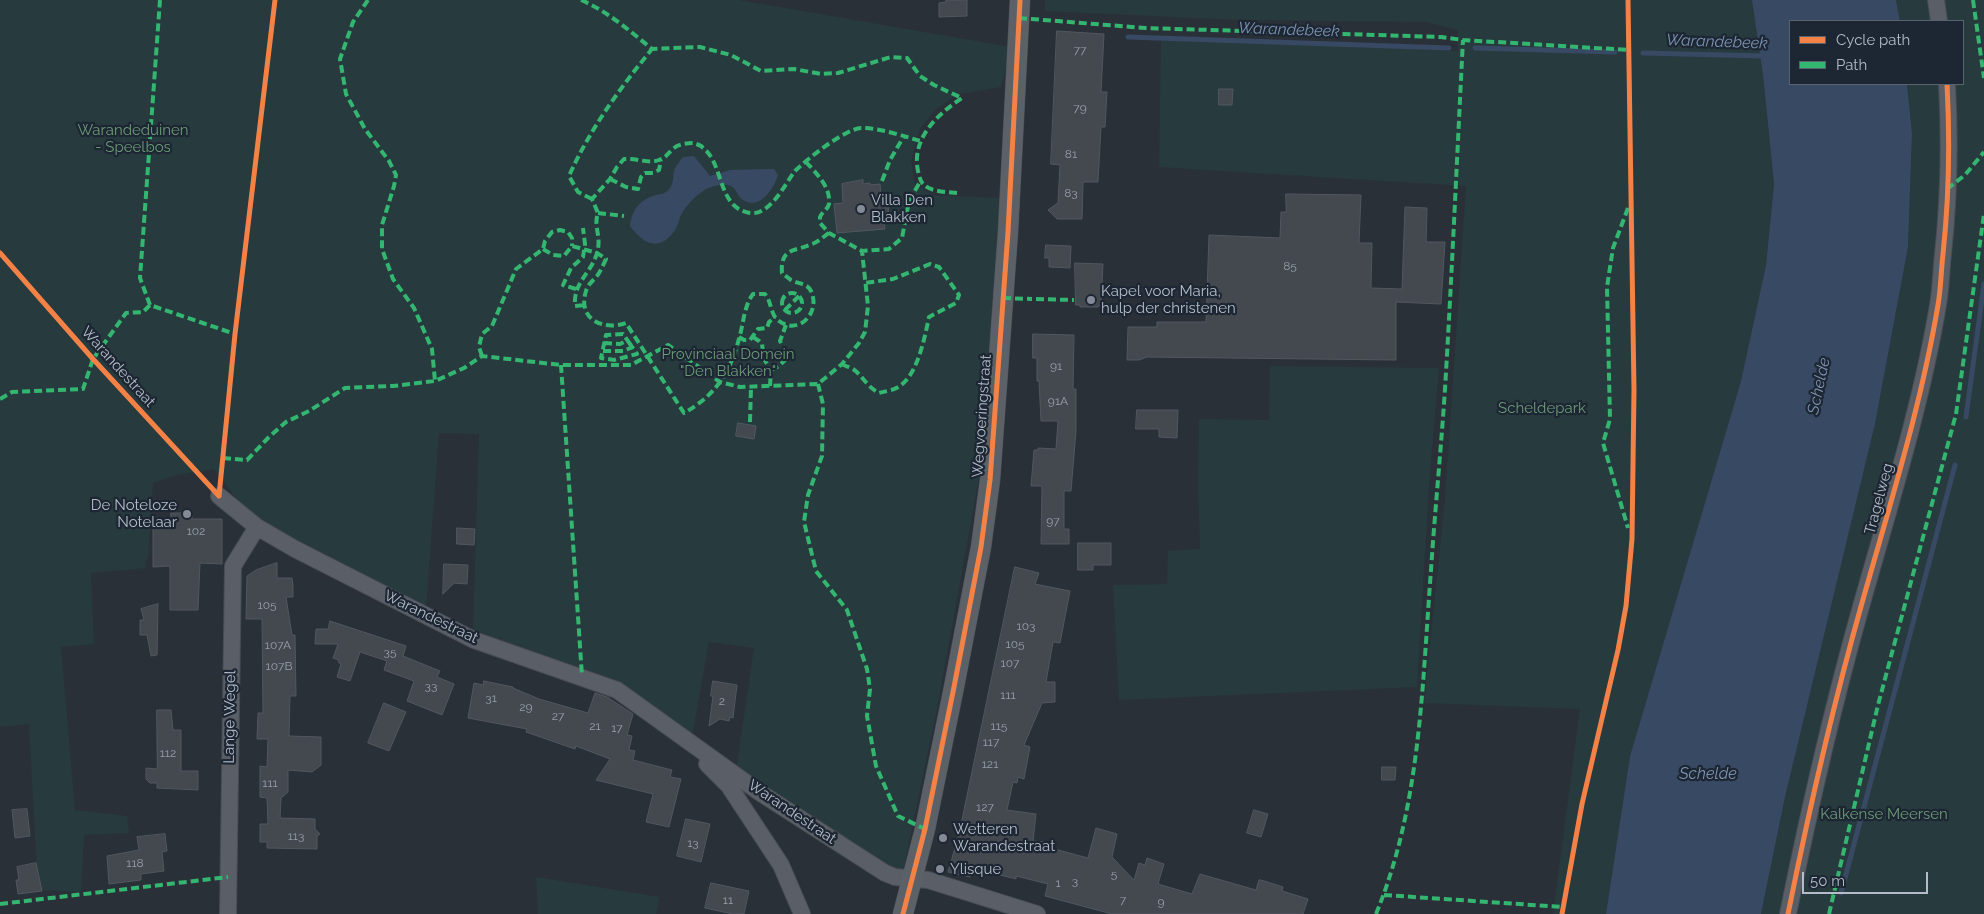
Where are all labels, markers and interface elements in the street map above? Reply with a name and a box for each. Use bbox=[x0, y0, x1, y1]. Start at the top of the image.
water label: Warandebeek bbox=[1238, 19, 1340, 41]
legend bbox=[1789, 20, 1964, 85]
water label: Warandebeek bbox=[1666, 31, 1768, 53]
text: Cycle path bbox=[1836, 31, 1910, 49]
house number: 77 bbox=[1074, 43, 1086, 57]
text: Path bbox=[1836, 56, 1867, 74]
house number: 79 bbox=[1073, 101, 1087, 115]
park label: Warandeduinen - Speelbos bbox=[77, 121, 189, 156]
house number: 81 bbox=[1065, 147, 1077, 161]
house number: 83 bbox=[1064, 186, 1078, 200]
place label: Villa Den Blakken bbox=[871, 191, 933, 226]
marker: Villa Den Blakken bbox=[855, 203, 867, 215]
house number: 85 bbox=[1283, 259, 1297, 273]
place label: Kapel voor Maria, hulp der christenen bbox=[1101, 282, 1236, 317]
marker: Kapel voor Maria, hulp der christenen bbox=[1085, 294, 1097, 306]
street label: Warandestraat bbox=[77, 323, 159, 411]
park label: Provinciaal Domein "Den Blakken" bbox=[661, 345, 795, 380]
street label: Wegvoeringstraat bbox=[969, 354, 995, 478]
water label: Schelde bbox=[1804, 356, 1834, 416]
house number: 91 bbox=[1050, 359, 1062, 373]
house number: 91A bbox=[1048, 394, 1068, 408]
park label: Scheldepark bbox=[1498, 399, 1586, 417]
street label: Tragelweg bbox=[1861, 461, 1897, 537]
place label: De Noteloze Notelaar bbox=[91, 496, 177, 531]
marker: De Noteloze Notelaar bbox=[181, 508, 193, 520]
house number: 97 bbox=[1046, 514, 1060, 528]
house number: 102 bbox=[187, 524, 205, 538]
street label: Warandestraat bbox=[381, 587, 481, 647]
house number: 105 bbox=[257, 598, 277, 612]
house number: 103 bbox=[1017, 619, 1035, 633]
house number: 105 bbox=[1005, 637, 1025, 651]
house number: 107A bbox=[265, 638, 291, 652]
house number: 35 bbox=[384, 645, 396, 659]
house number: 107 bbox=[1001, 656, 1019, 670]
house number: 107B bbox=[266, 659, 292, 673]
street label: Lange Wegel bbox=[220, 670, 240, 764]
house number: 33 bbox=[425, 679, 437, 693]
house number: 111 bbox=[1000, 688, 1016, 702]
house number: 31 bbox=[485, 691, 497, 705]
house number: 2 bbox=[719, 694, 725, 708]
house number: 29 bbox=[519, 700, 533, 714]
house number: 27 bbox=[552, 709, 564, 723]
house number: 21 bbox=[589, 719, 601, 733]
house number: 115 bbox=[991, 719, 1007, 733]
house number: 17 bbox=[611, 721, 623, 735]
house number: 117 bbox=[983, 735, 999, 749]
house number: 112 bbox=[160, 746, 176, 760]
house number: 121 bbox=[982, 757, 998, 771]
water label: Schelde bbox=[1679, 764, 1737, 784]
house number: 111 bbox=[262, 776, 278, 790]
street label: Warandestraat bbox=[745, 776, 839, 848]
house number: 127 bbox=[976, 800, 994, 814]
park label: Kalkense Meersen bbox=[1820, 805, 1948, 823]
place label: Wetteren Warandestraat bbox=[953, 820, 1055, 855]
house number: 113 bbox=[288, 829, 304, 843]
marker: Wetteren Warandestraat bbox=[937, 832, 949, 844]
house number: 13 bbox=[687, 836, 699, 850]
house number: 118 bbox=[126, 856, 144, 870]
place label: Ylisque bbox=[950, 860, 1001, 878]
scale bar bbox=[1804, 862, 1930, 894]
marker: Ylisque bbox=[934, 863, 946, 875]
house number: 5 bbox=[1111, 867, 1117, 881]
text: 50 m bbox=[1810, 872, 1845, 890]
house number: 3 bbox=[1072, 874, 1078, 888]
house number: 1 bbox=[1055, 876, 1061, 890]
house number: 11 bbox=[723, 893, 733, 907]
house number: 7 bbox=[1120, 893, 1126, 907]
house number: 9 bbox=[1157, 895, 1165, 909]

